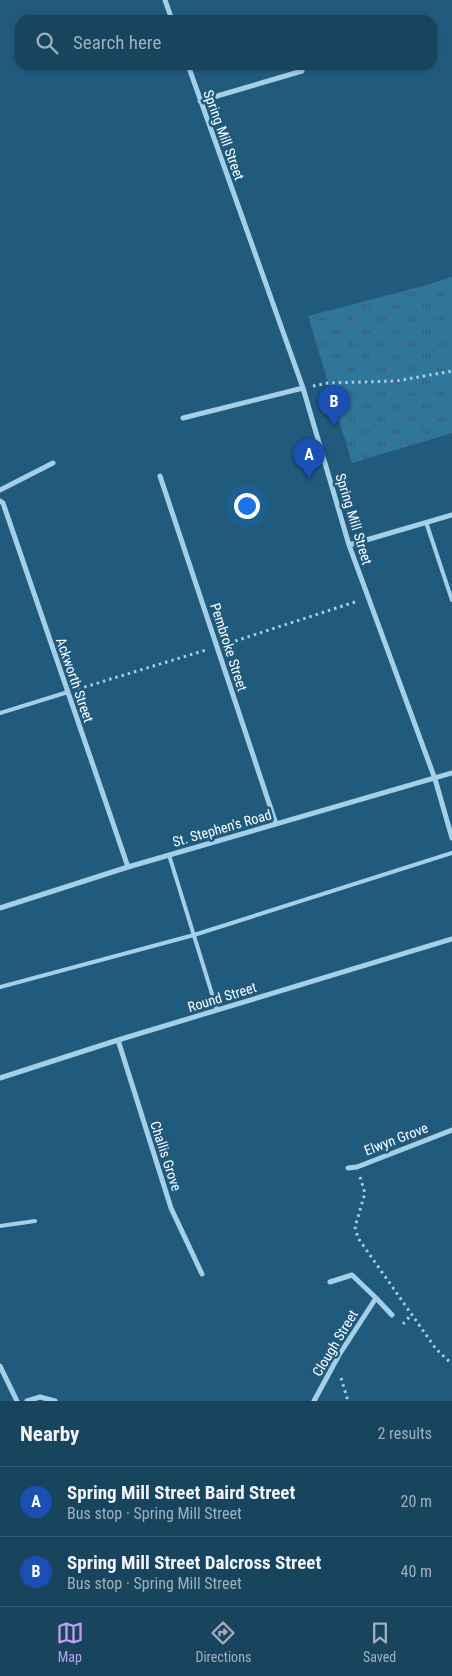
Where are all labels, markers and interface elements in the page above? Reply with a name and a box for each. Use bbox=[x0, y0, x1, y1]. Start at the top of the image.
search box bbox=[15, 15, 437, 70]
icon: search bbox=[33, 29, 61, 57]
text: Search here bbox=[73, 31, 161, 54]
street label: Spring Mill Street bbox=[200, 88, 248, 182]
pin: B bbox=[318, 385, 350, 426]
pin: A bbox=[293, 438, 325, 479]
street label: Spring Mill Street bbox=[332, 471, 376, 567]
your location bbox=[234, 493, 260, 519]
street label: Pembroke Street bbox=[207, 601, 251, 693]
street label: Ackworth Street bbox=[53, 636, 97, 724]
street label: St. Stephen's Road bbox=[171, 806, 273, 850]
street label: Round Street bbox=[186, 979, 258, 1015]
street label: Challis Grove bbox=[147, 1119, 185, 1193]
street label: Elwyn Grove bbox=[362, 1119, 430, 1158]
street label: Clough Street bbox=[309, 1307, 361, 1379]
text: Nearby bbox=[20, 1422, 79, 1446]
text: 2 results bbox=[377, 1424, 432, 1443]
text: Spring Mill Street Baird Street bbox=[67, 1481, 295, 1504]
text: A bbox=[31, 1492, 41, 1511]
text: 20 m bbox=[400, 1492, 432, 1511]
text: Bus stop · Spring Mill Street bbox=[67, 1504, 242, 1523]
text: Spring Mill Street Dalcross Street bbox=[67, 1551, 321, 1574]
text: B bbox=[32, 1562, 40, 1581]
text: 40 m bbox=[400, 1562, 432, 1581]
text: Bus stop · Spring Mill Street bbox=[67, 1574, 242, 1593]
tab: Map bbox=[56, 1619, 84, 1665]
tab: Directions bbox=[195, 1619, 251, 1665]
tab: Saved bbox=[363, 1619, 396, 1665]

